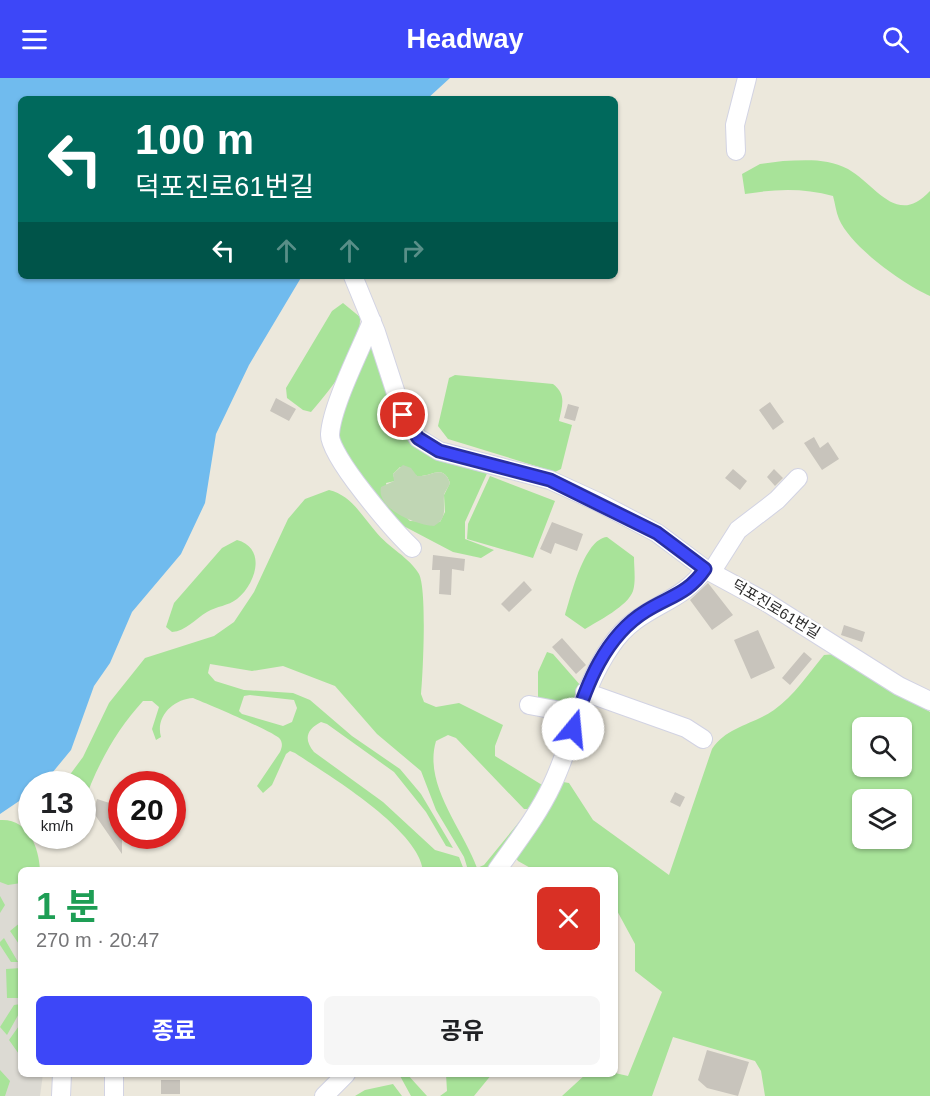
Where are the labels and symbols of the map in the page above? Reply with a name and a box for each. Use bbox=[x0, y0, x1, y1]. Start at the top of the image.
pin bbox=[377, 389, 428, 440]
street label: 덕포진로61번길 bbox=[729, 576, 823, 641]
position arrow bbox=[541, 697, 605, 761]
speed limit sign: 20 bbox=[108, 771, 186, 849]

